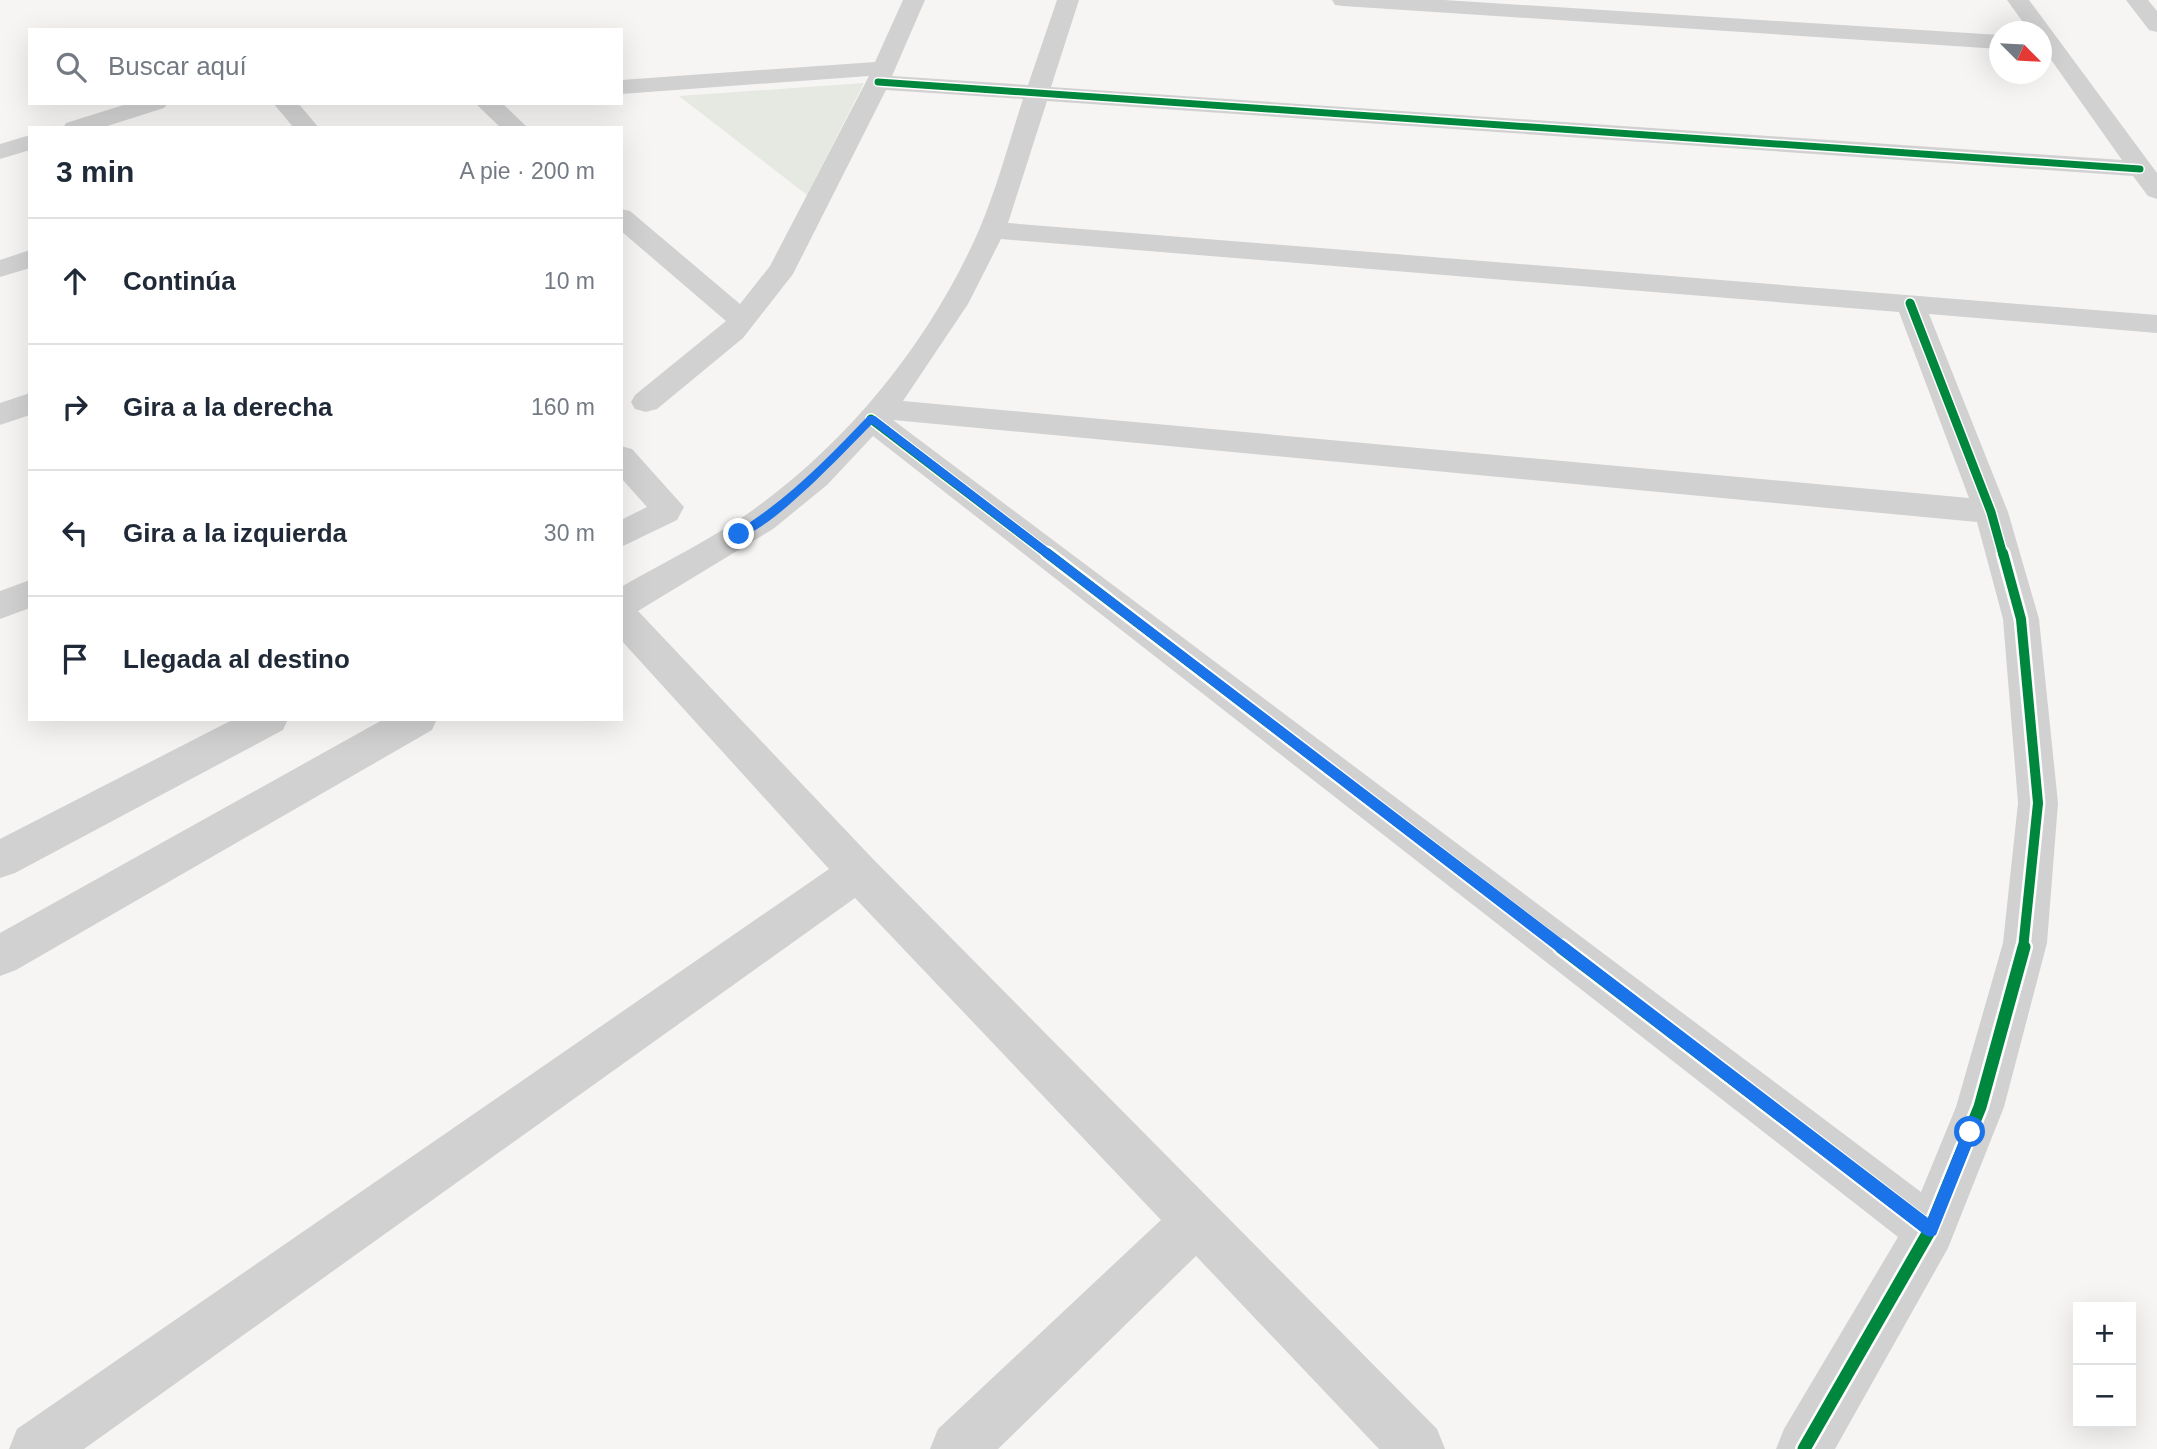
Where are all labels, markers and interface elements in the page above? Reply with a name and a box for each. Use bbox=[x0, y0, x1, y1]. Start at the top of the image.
north arrow bbox=[1989, 21, 2052, 84]
search box bbox=[28, 28, 623, 105]
icon: search bbox=[52, 48, 90, 86]
text: Buscar aquí bbox=[108, 51, 247, 81]
text: 3 min bbox=[56, 155, 134, 188]
text: A pie · 200 m bbox=[459, 158, 595, 184]
icon: ahead bbox=[56, 262, 94, 300]
text: Continúa bbox=[123, 266, 236, 296]
text: 10 m bbox=[544, 268, 595, 294]
icon: right bbox=[56, 388, 94, 426]
text: Gira a la derecha bbox=[123, 392, 333, 422]
text: 160 m bbox=[531, 394, 595, 420]
icon: left bbox=[56, 514, 94, 552]
text: Gira a la izquierda bbox=[123, 518, 347, 548]
route end bbox=[723, 518, 754, 549]
text: 30 m bbox=[544, 520, 595, 546]
icon: arrive bbox=[56, 640, 94, 678]
text: Llegada al destino bbox=[123, 644, 350, 674]
route start bbox=[1954, 1116, 1985, 1147]
map controls bbox=[2073, 1302, 2136, 1428]
button: + bbox=[2073, 1302, 2136, 1365]
button: − bbox=[2073, 1365, 2136, 1428]

